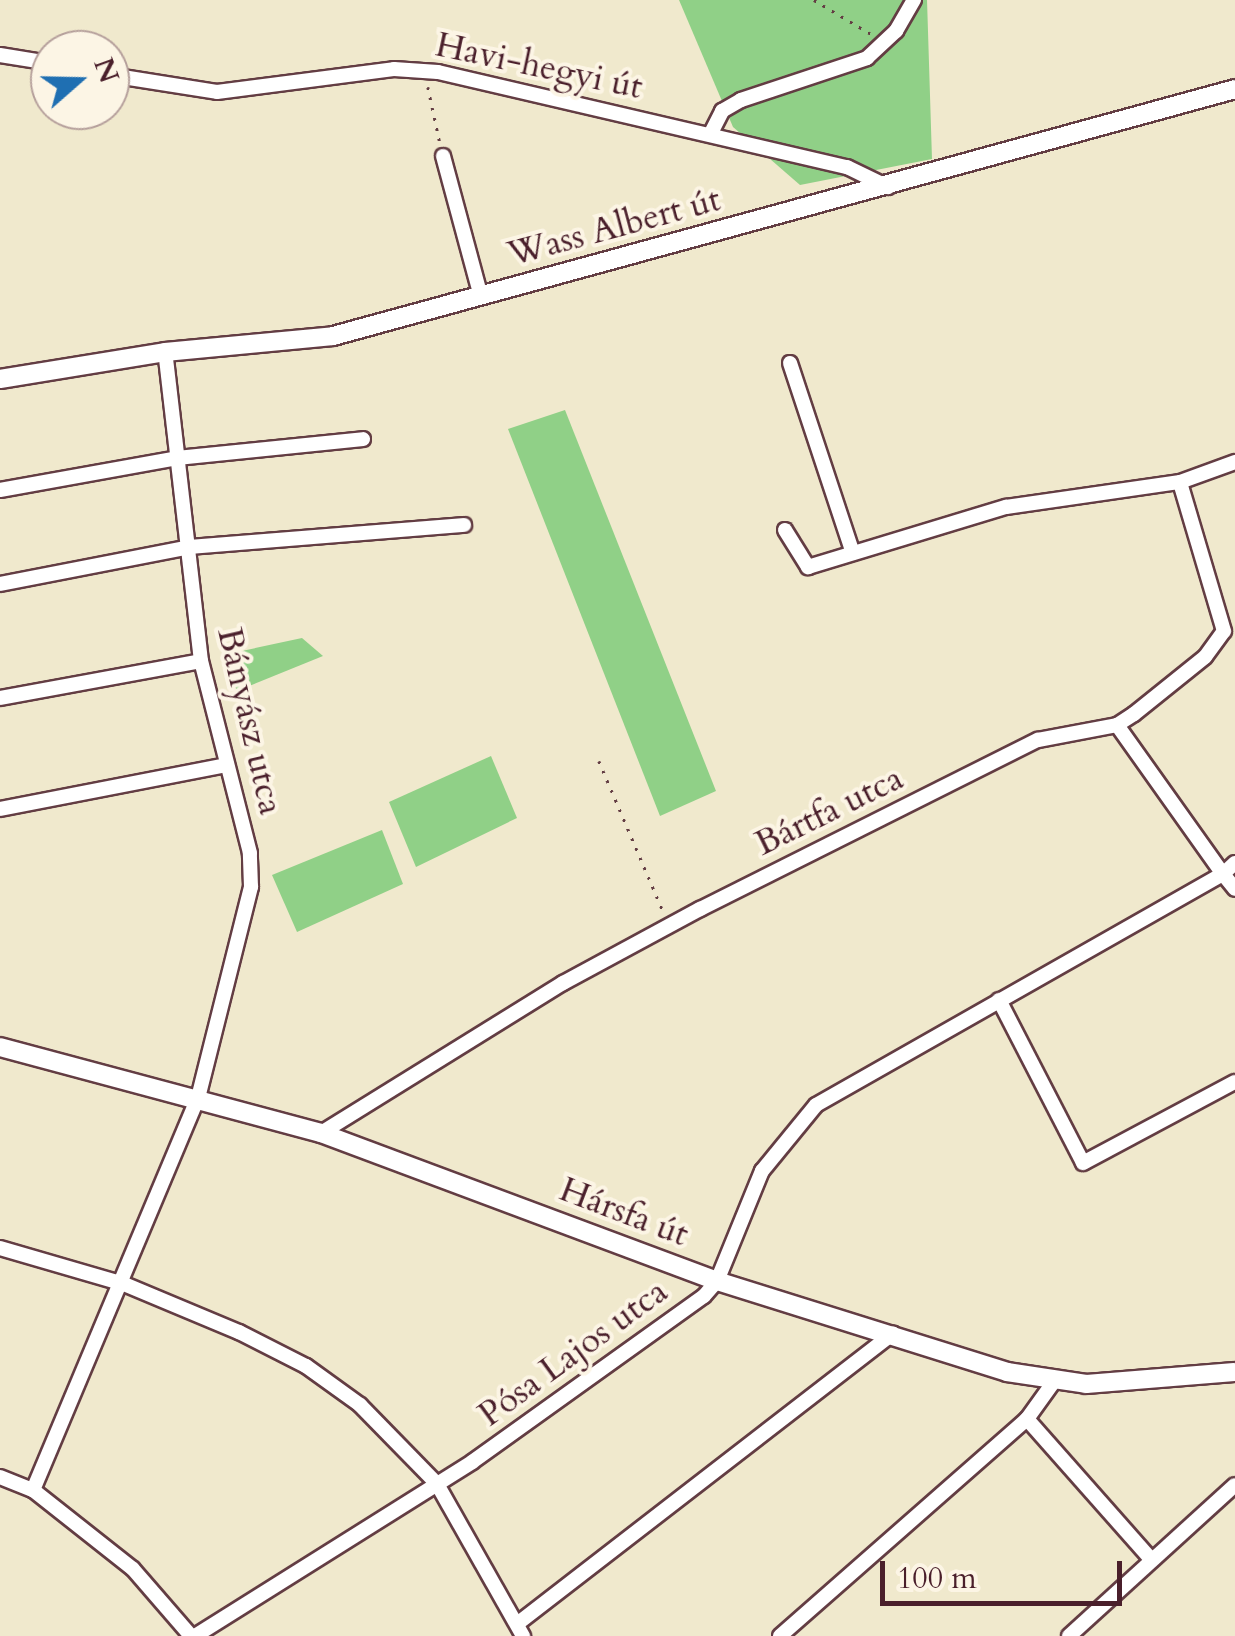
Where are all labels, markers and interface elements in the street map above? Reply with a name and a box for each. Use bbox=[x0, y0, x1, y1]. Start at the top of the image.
street label: Havi-hegyi út bbox=[432, 24, 646, 108]
north arrow bbox=[30, 30, 130, 130]
text: N bbox=[84, 53, 128, 88]
street label: Wass Albert út bbox=[503, 178, 725, 276]
street label: Bányász utca bbox=[208, 623, 292, 819]
street label: Bártfa utca bbox=[748, 757, 910, 865]
street label: Hársfa út bbox=[554, 1168, 694, 1256]
street label: Pósa Lajos utca bbox=[470, 1270, 676, 1436]
scale bar bbox=[885, 1541, 1128, 1603]
text: 100 m bbox=[897, 1558, 977, 1599]

